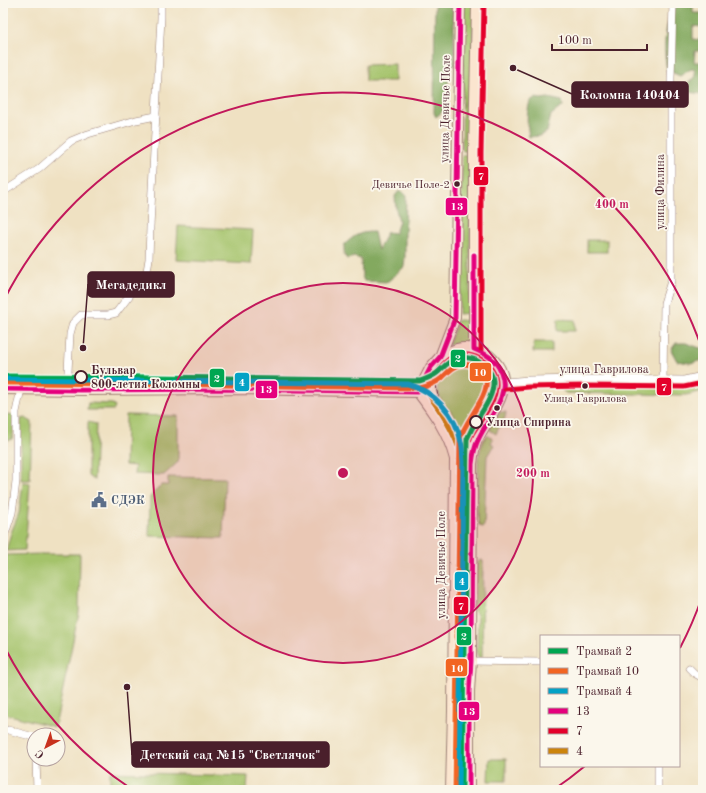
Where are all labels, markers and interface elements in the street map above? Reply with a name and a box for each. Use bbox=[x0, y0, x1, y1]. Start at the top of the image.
scale bar bbox=[552, 26, 647, 52]
text: 100 m bbox=[558, 35, 592, 47]
street label: улица Девичье Поле bbox=[439, 54, 453, 163]
callout: Коломна 140404 bbox=[572, 82, 688, 107]
text: Коломна 140404 bbox=[580, 89, 680, 102]
street label: улица Филина bbox=[655, 154, 667, 230]
line badge: 7 bbox=[473, 166, 489, 186]
text: 7 bbox=[478, 172, 484, 183]
marker: Девичье Поле-2 bbox=[452, 179, 462, 189]
place label: Девичье Поле-2 bbox=[372, 180, 450, 191]
line badge: 13 bbox=[445, 197, 468, 216]
text: 400 m bbox=[595, 199, 629, 211]
text: 13 bbox=[451, 202, 463, 213]
callout: Мегадедикл bbox=[88, 272, 174, 297]
text: Мегадедикл bbox=[96, 279, 167, 292]
line badge: 2 bbox=[450, 349, 466, 368]
text: 2 bbox=[455, 354, 461, 365]
line badge: 10 bbox=[469, 362, 492, 382]
street label: улица Гаврилова bbox=[559, 364, 649, 376]
place label: Бульвар 800-летия Коломны bbox=[91, 365, 200, 391]
line badge: 2 bbox=[209, 368, 225, 388]
text: 10 bbox=[474, 368, 486, 379]
marker: Бульвар 800-летия Коломны bbox=[74, 370, 88, 384]
line badge: 4 bbox=[234, 372, 250, 392]
text: 2 bbox=[214, 374, 220, 385]
line badge: 7 bbox=[656, 377, 672, 396]
text: 4 bbox=[239, 378, 245, 389]
line badge: 13 bbox=[255, 380, 278, 399]
marker: Улица Гаврилова bbox=[580, 381, 590, 391]
text: 7 bbox=[661, 383, 667, 394]
text: 13 bbox=[260, 385, 272, 396]
place label: Улица Гаврилова bbox=[543, 394, 627, 405]
unlabelled marker bbox=[492, 403, 502, 413]
marker: Улица Спирина bbox=[469, 415, 483, 429]
place label: Улица Спирина bbox=[486, 417, 571, 429]
centre of rings bbox=[336, 466, 350, 480]
text: 200 m bbox=[516, 468, 550, 480]
public building icon: СДЭК bbox=[90, 491, 108, 509]
place label: СДЭК bbox=[111, 495, 145, 507]
street label: улица Девичье Поле bbox=[436, 510, 448, 619]
line badge: 4 bbox=[454, 571, 469, 591]
text: 4 bbox=[459, 577, 465, 588]
line badge: 7 bbox=[453, 596, 469, 615]
text: 7 bbox=[458, 602, 464, 613]
line badge: 2 bbox=[456, 626, 472, 646]
text: 2 bbox=[461, 632, 467, 643]
legend bbox=[540, 635, 680, 767]
text: Трамвай 2 bbox=[576, 646, 632, 658]
line badge: 10 bbox=[445, 658, 468, 677]
text: 10 bbox=[451, 664, 463, 675]
text: Трамвай 10 bbox=[576, 666, 639, 678]
text: Трамвай 4 bbox=[576, 686, 632, 698]
line badge: 13 bbox=[458, 701, 480, 721]
text: 13 bbox=[576, 706, 590, 718]
text: 13 bbox=[463, 707, 475, 718]
text: 7 bbox=[576, 726, 583, 738]
north arrow bbox=[26, 727, 66, 767]
callout: Детский сад №15 "Светлячок" bbox=[132, 742, 329, 767]
text: 4 bbox=[576, 746, 583, 758]
text: С bbox=[34, 747, 47, 760]
text: Детский сад №15 "Светлячок" bbox=[140, 749, 320, 762]

